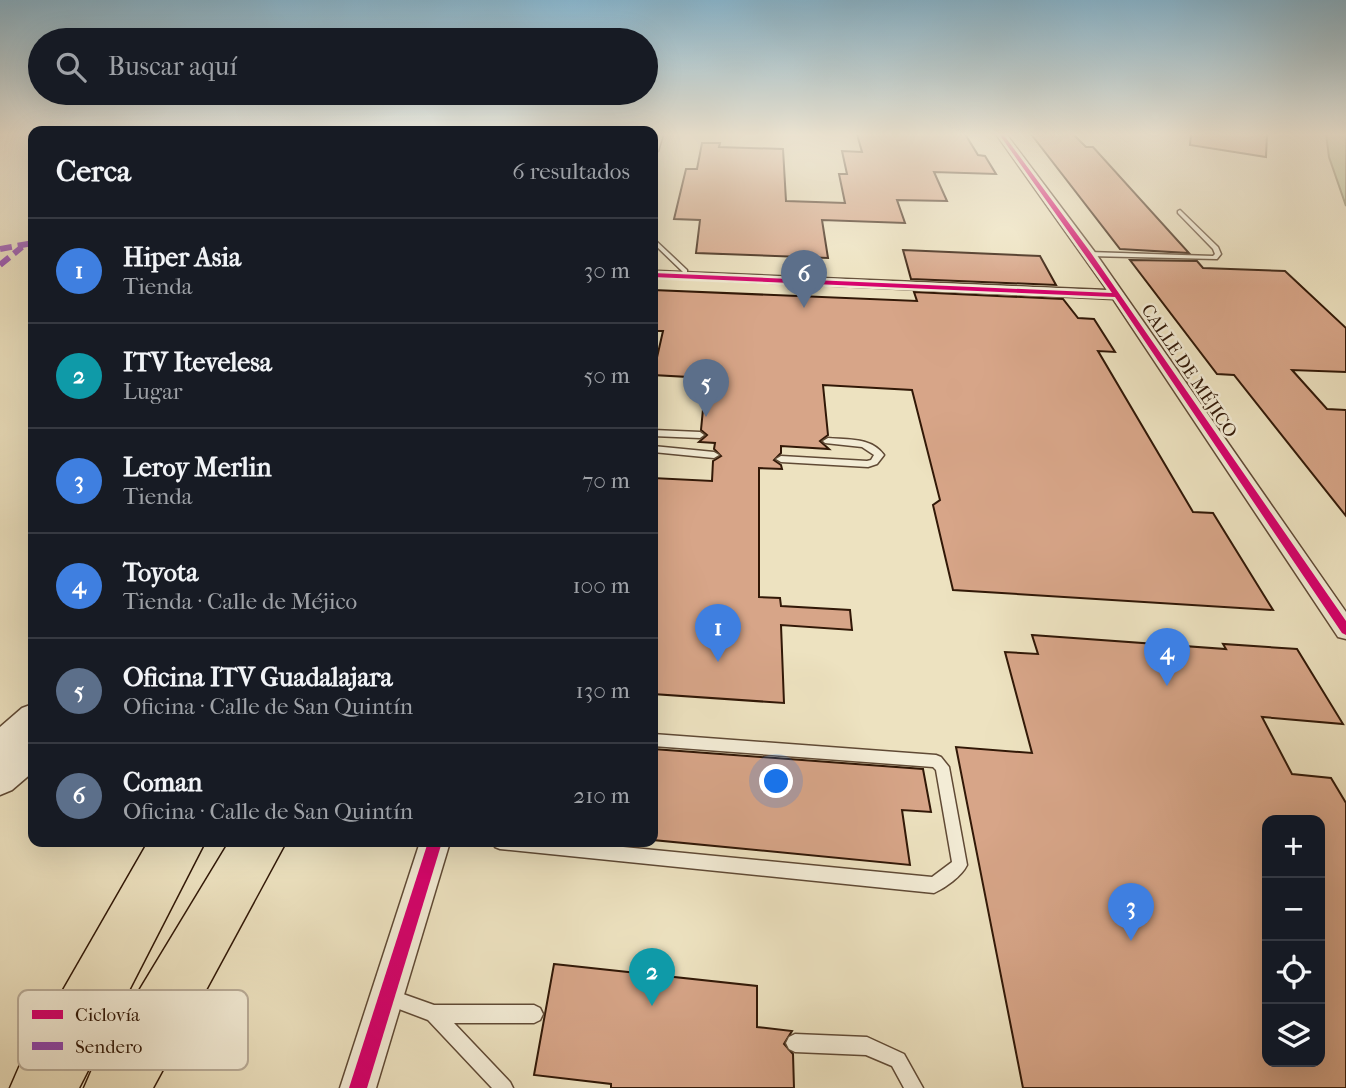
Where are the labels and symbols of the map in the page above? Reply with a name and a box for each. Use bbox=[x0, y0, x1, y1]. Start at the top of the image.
pin: 6 bbox=[781, 250, 827, 308]
street label: CALLE DE MÉJICO bbox=[1137, 300, 1242, 442]
pin: 5 bbox=[683, 359, 729, 417]
pin: 1 bbox=[695, 604, 741, 662]
pin: 4 bbox=[1144, 628, 1190, 686]
your location bbox=[759, 764, 793, 798]
pin: 3 bbox=[1108, 883, 1154, 941]
pin: 2 bbox=[629, 948, 675, 1006]
legend bbox=[18, 990, 248, 1070]
text: Ciclovía bbox=[75, 1004, 140, 1026]
text: Sendero bbox=[75, 1036, 143, 1058]

